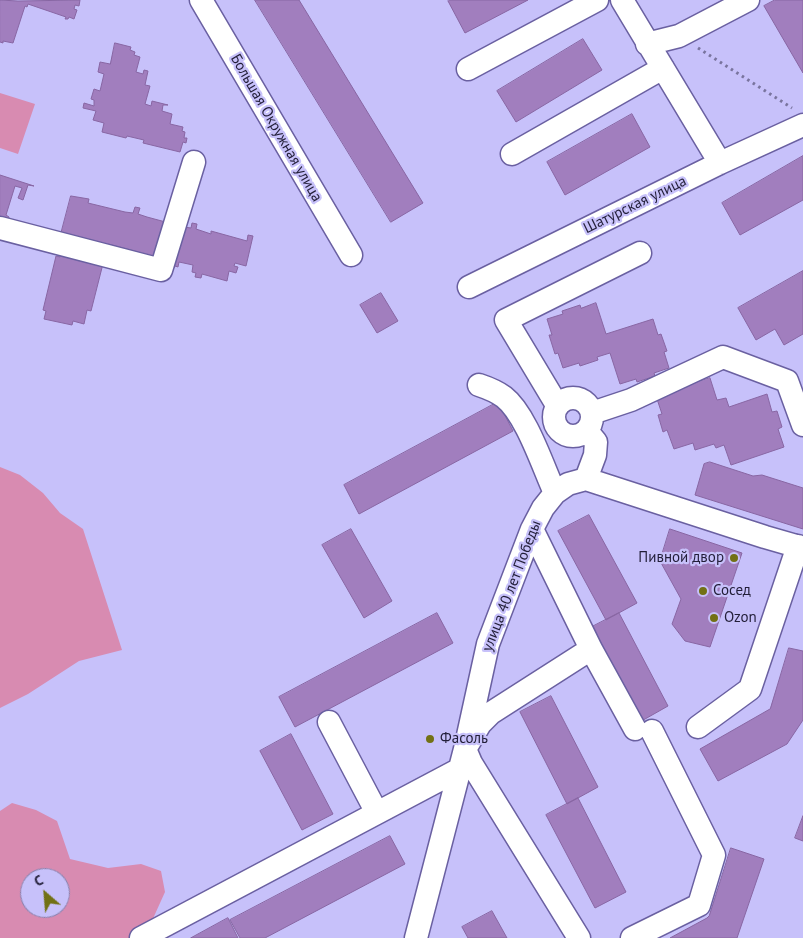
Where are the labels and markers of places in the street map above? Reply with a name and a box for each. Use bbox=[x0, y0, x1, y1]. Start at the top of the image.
place label: Пивной двор bbox=[638, 549, 724, 567]
marker: Пивной двор bbox=[728, 552, 740, 564]
place label: Сосед bbox=[713, 582, 751, 600]
marker: Сосед bbox=[697, 585, 709, 597]
place label: Ozon bbox=[724, 609, 757, 627]
marker: Ozon bbox=[708, 612, 720, 624]
place label: Фасоль bbox=[440, 730, 488, 748]
marker: Фасоль bbox=[424, 733, 436, 745]

